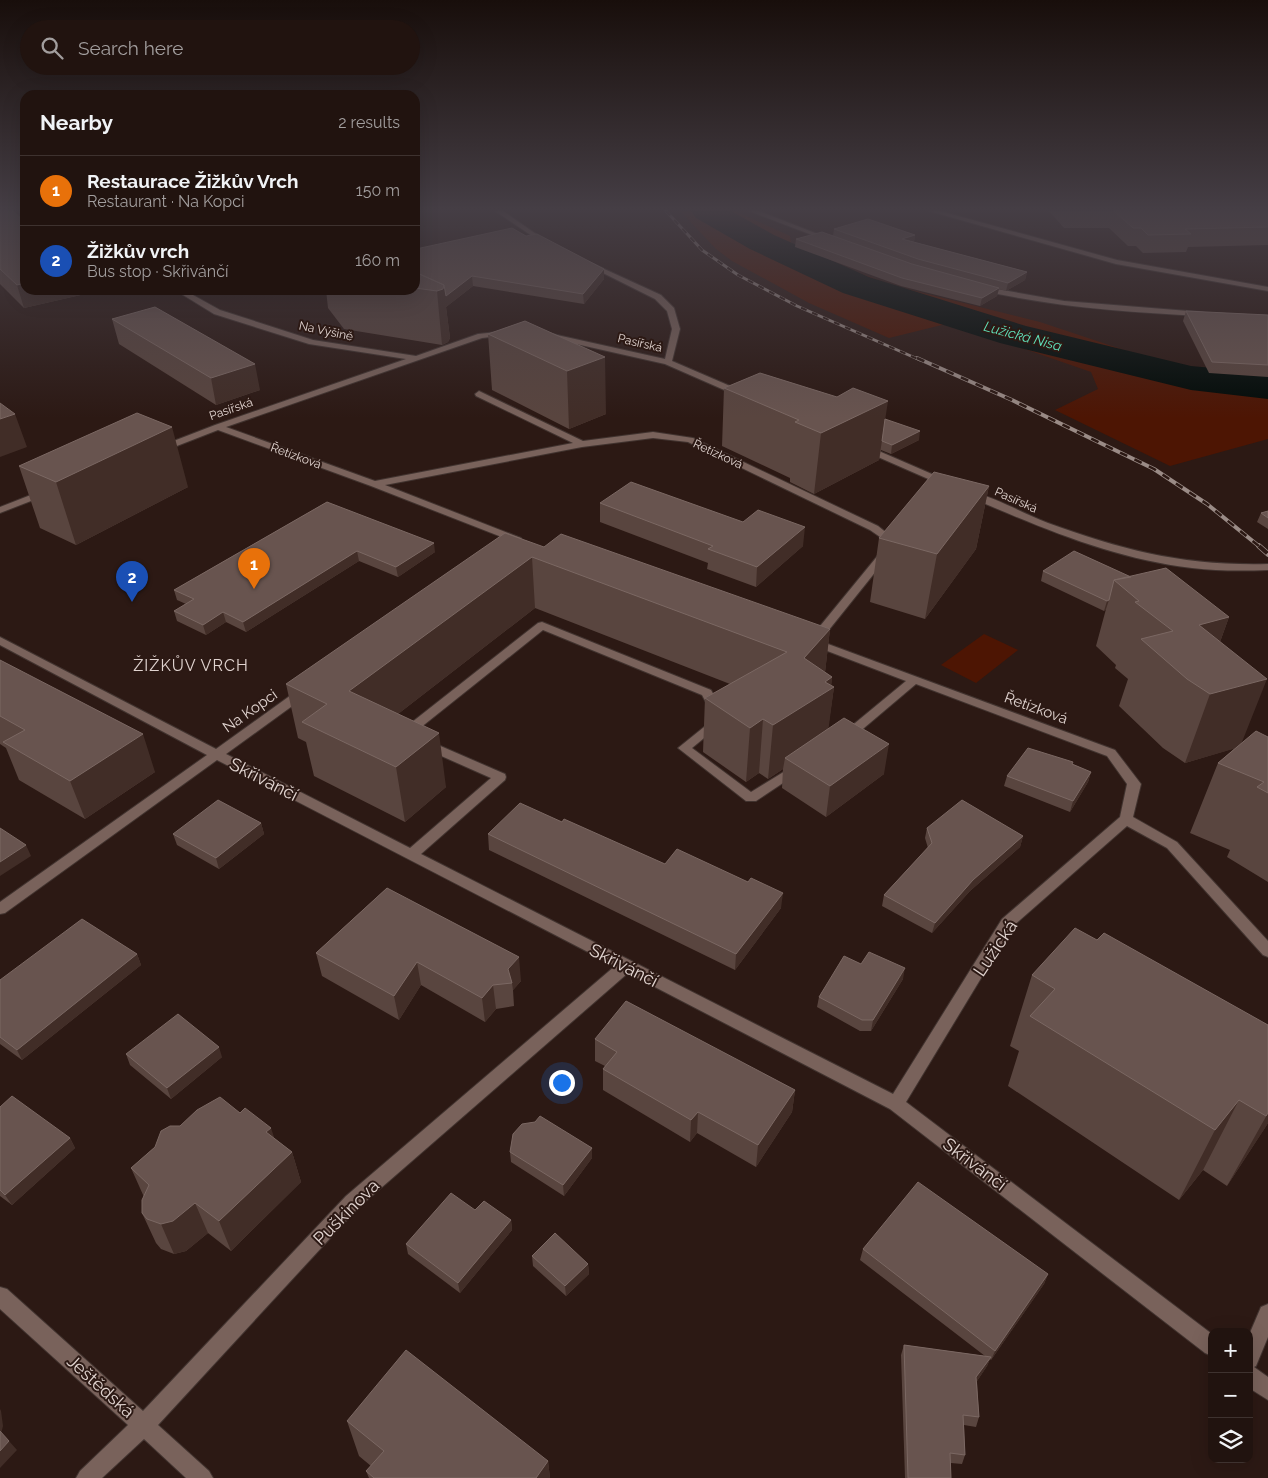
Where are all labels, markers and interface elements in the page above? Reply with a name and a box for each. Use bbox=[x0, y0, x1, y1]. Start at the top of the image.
search box bbox=[20, 20, 420, 75]
icon: search bbox=[38, 34, 66, 62]
text: Search here bbox=[78, 37, 184, 59]
text: Nearby bbox=[40, 110, 113, 135]
text: 2 results bbox=[338, 113, 400, 132]
text: Restaurace Žižkův Vrch bbox=[87, 170, 298, 192]
text: 1 bbox=[52, 181, 60, 200]
text: 150 m bbox=[356, 181, 400, 200]
text: Restaurant · Na Kopci bbox=[87, 192, 245, 211]
text: Žižkův vrch bbox=[87, 240, 189, 262]
text: 2 bbox=[51, 251, 61, 270]
text: 160 m bbox=[355, 251, 400, 270]
text: Bus stop · Skřivánčí bbox=[87, 262, 228, 281]
street label: Na Výšině bbox=[298, 318, 354, 344]
water label: Lužická Nisa bbox=[982, 318, 1064, 354]
street label: Pasířská bbox=[616, 331, 664, 355]
street label: Pasířská bbox=[207, 395, 255, 423]
street label: Řetízková bbox=[691, 436, 745, 472]
street label: Řetízková bbox=[269, 440, 323, 472]
street label: Pasířská bbox=[992, 484, 1040, 516]
pin: 1 bbox=[238, 548, 270, 589]
pin: 2 bbox=[116, 561, 148, 602]
district label: ŽIŽKŮV VRCH bbox=[133, 655, 249, 675]
street label: Na Kopci bbox=[219, 686, 281, 736]
street label: Řetízková bbox=[1002, 687, 1070, 728]
street label: Skřivánčí bbox=[226, 753, 302, 805]
street label: Lužická bbox=[969, 916, 1021, 980]
street label: Skřivánčí bbox=[586, 939, 662, 991]
your location bbox=[549, 1070, 575, 1096]
street label: Skřivánčí bbox=[939, 1133, 1011, 1195]
street label: Puškinova bbox=[309, 1175, 383, 1249]
map controls bbox=[1208, 1328, 1253, 1463]
button: + bbox=[1208, 1328, 1253, 1373]
street label: Ještědská bbox=[63, 1350, 139, 1422]
button: − bbox=[1208, 1373, 1253, 1418]
button: layers bbox=[1208, 1418, 1253, 1463]

